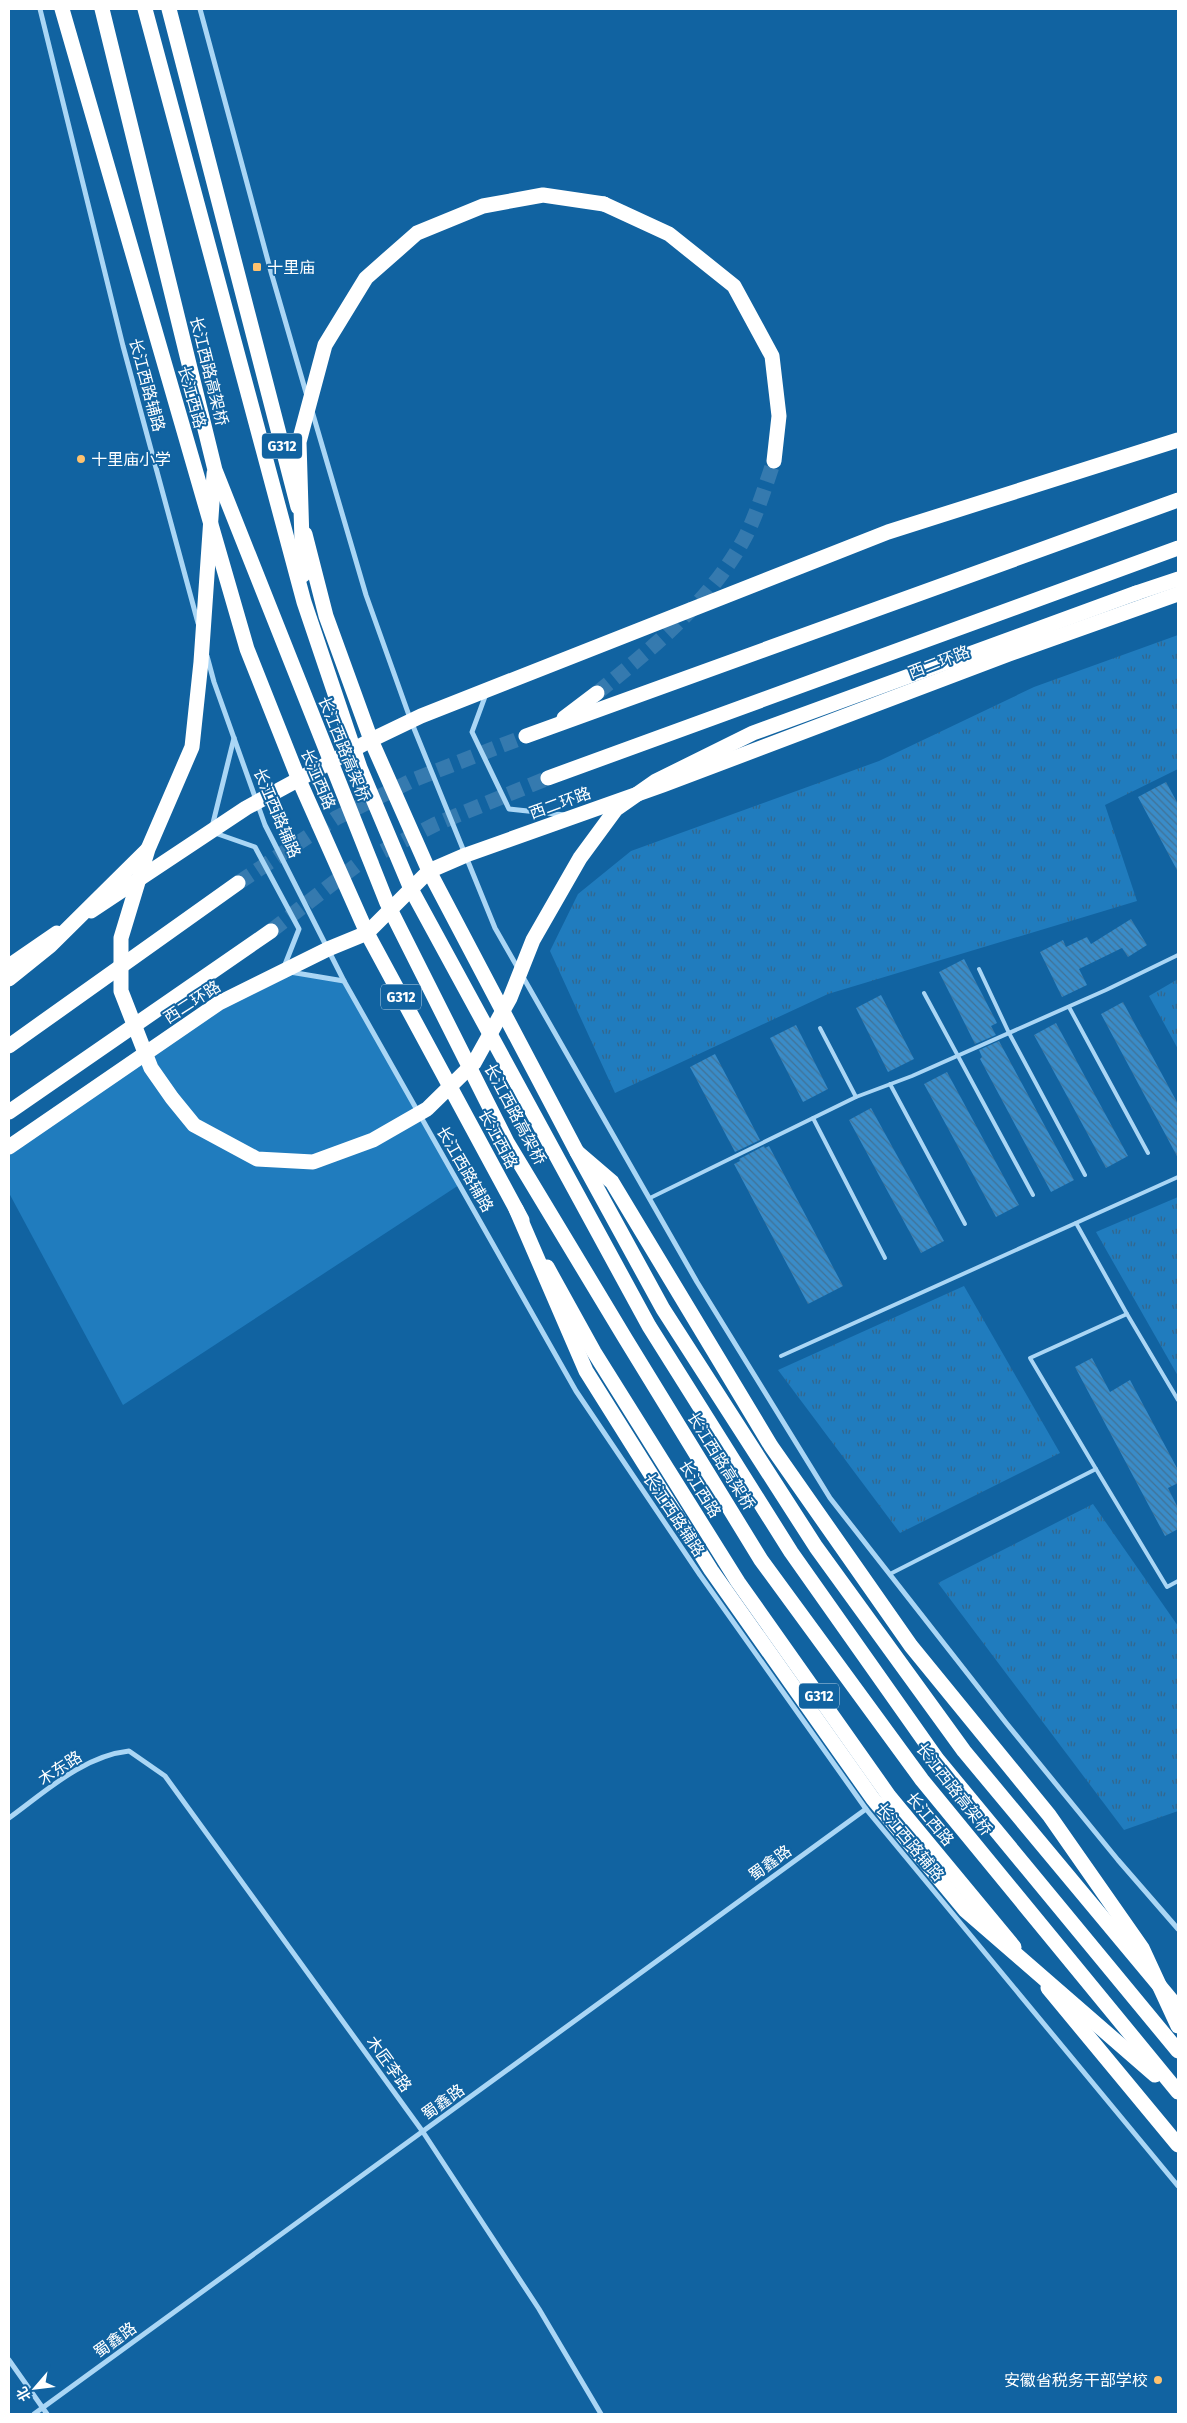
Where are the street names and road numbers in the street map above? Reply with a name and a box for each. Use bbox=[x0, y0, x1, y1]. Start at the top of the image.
street label: 长江西路高架桥 bbox=[186, 314, 232, 428]
street label: 长江西路辅路 bbox=[125, 336, 169, 434]
street label: 长江西路 bbox=[174, 364, 210, 430]
road number: G312 bbox=[262, 434, 302, 458]
street label: 西二环路 bbox=[906, 642, 972, 682]
street label: 长江西路高架桥 bbox=[314, 693, 374, 805]
street label: 长江西路 bbox=[297, 746, 339, 812]
street label: 长江西路辅路 bbox=[249, 765, 305, 861]
street label: 西二环路 bbox=[527, 783, 593, 823]
street label: 西二环路 bbox=[160, 977, 224, 1027]
road number: G312 bbox=[381, 984, 421, 1010]
street label: 长江西路高架桥 bbox=[480, 1060, 550, 1168]
street label: 长江西路 bbox=[475, 1106, 521, 1172]
street label: 长江西路辅路 bbox=[433, 1123, 497, 1215]
street label: 长江西路高架桥 bbox=[683, 1408, 759, 1514]
street label: 长江西路 bbox=[675, 1457, 725, 1521]
street label: 长江西路辅路 bbox=[639, 1470, 709, 1560]
road number: G312 bbox=[799, 1684, 839, 1708]
street label: 长江西路高架桥 bbox=[912, 1739, 996, 1839]
street label: 木东路 bbox=[35, 1747, 85, 1789]
street label: 长江西路 bbox=[902, 1788, 958, 1850]
street label: 长江西路辅路 bbox=[872, 1799, 948, 1885]
street label: 蜀鑫路 bbox=[745, 1841, 795, 1885]
street label: 木匠李路 bbox=[363, 2033, 415, 2095]
street label: 蜀鑫路 bbox=[418, 2080, 468, 2124]
street label: 蜀鑫路 bbox=[90, 2318, 140, 2362]

